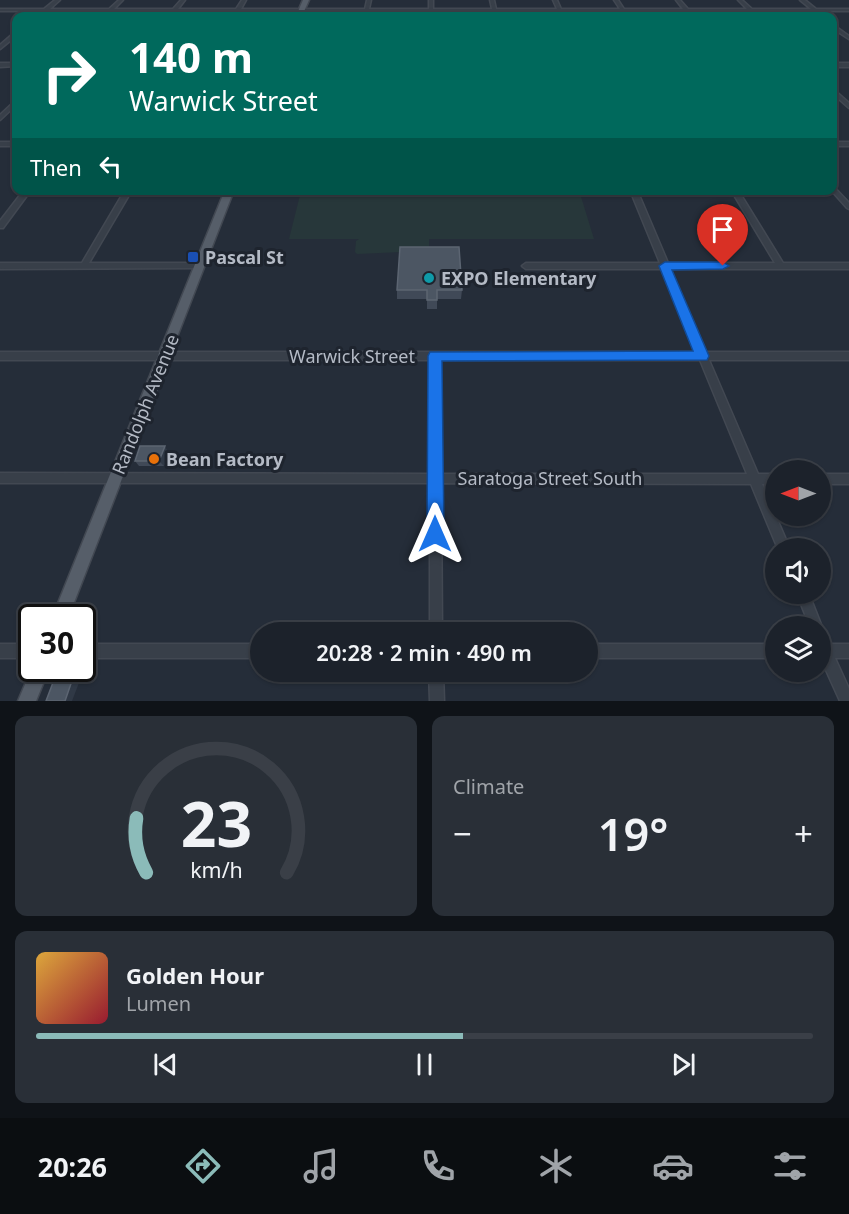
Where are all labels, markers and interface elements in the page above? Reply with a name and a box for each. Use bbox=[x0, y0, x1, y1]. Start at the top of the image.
text: 140 m bbox=[129, 28, 253, 85]
icon: right bbox=[30, 36, 108, 114]
text: Warwick Street bbox=[129, 82, 318, 119]
icon: left bbox=[94, 150, 127, 183]
text: Then bbox=[30, 152, 82, 182]
pin bbox=[697, 204, 748, 266]
icon: arrive bbox=[706, 213, 739, 246]
place label: Pascal St bbox=[205, 245, 284, 269]
marker: Pascal St bbox=[186, 250, 200, 264]
place label: EXPO Elementary bbox=[441, 266, 597, 290]
marker: EXPO Elementary bbox=[422, 271, 436, 285]
street label: Randolph Avenue bbox=[106, 330, 184, 478]
street label: Warwick Street bbox=[289, 344, 415, 368]
place label: Bean Factory bbox=[166, 447, 284, 471]
marker: Bean Factory bbox=[147, 452, 161, 466]
north arrow bbox=[765, 460, 831, 526]
map controls bbox=[765, 460, 831, 682]
street label: Saratoga Street South bbox=[458, 466, 642, 490]
position arrow bbox=[403, 502, 467, 566]
button: sound bbox=[765, 538, 831, 604]
speed limit sign: 30 bbox=[18, 604, 96, 682]
button: layers bbox=[765, 616, 831, 682]
text: 20:28 · 2 min · 490 m bbox=[316, 637, 532, 667]
text: Climate bbox=[453, 773, 524, 800]
text: 23 bbox=[180, 780, 252, 865]
text: 19° bbox=[598, 803, 668, 864]
text: − bbox=[453, 811, 472, 856]
text: + bbox=[794, 811, 813, 856]
text: km/h bbox=[190, 855, 242, 884]
text: Golden Hour bbox=[126, 960, 264, 990]
text: Lumen bbox=[126, 990, 191, 1017]
icon: previous bbox=[149, 1048, 182, 1081]
icon: pause bbox=[408, 1048, 441, 1081]
icon: next bbox=[667, 1048, 700, 1081]
icon: directions bbox=[182, 1145, 224, 1187]
icon: music bbox=[300, 1145, 342, 1187]
icon: phone bbox=[417, 1145, 459, 1187]
icon: climate bbox=[535, 1145, 577, 1187]
icon: car bbox=[652, 1145, 694, 1187]
icon: filters bbox=[769, 1145, 811, 1187]
text: 20:26 bbox=[38, 1148, 107, 1185]

